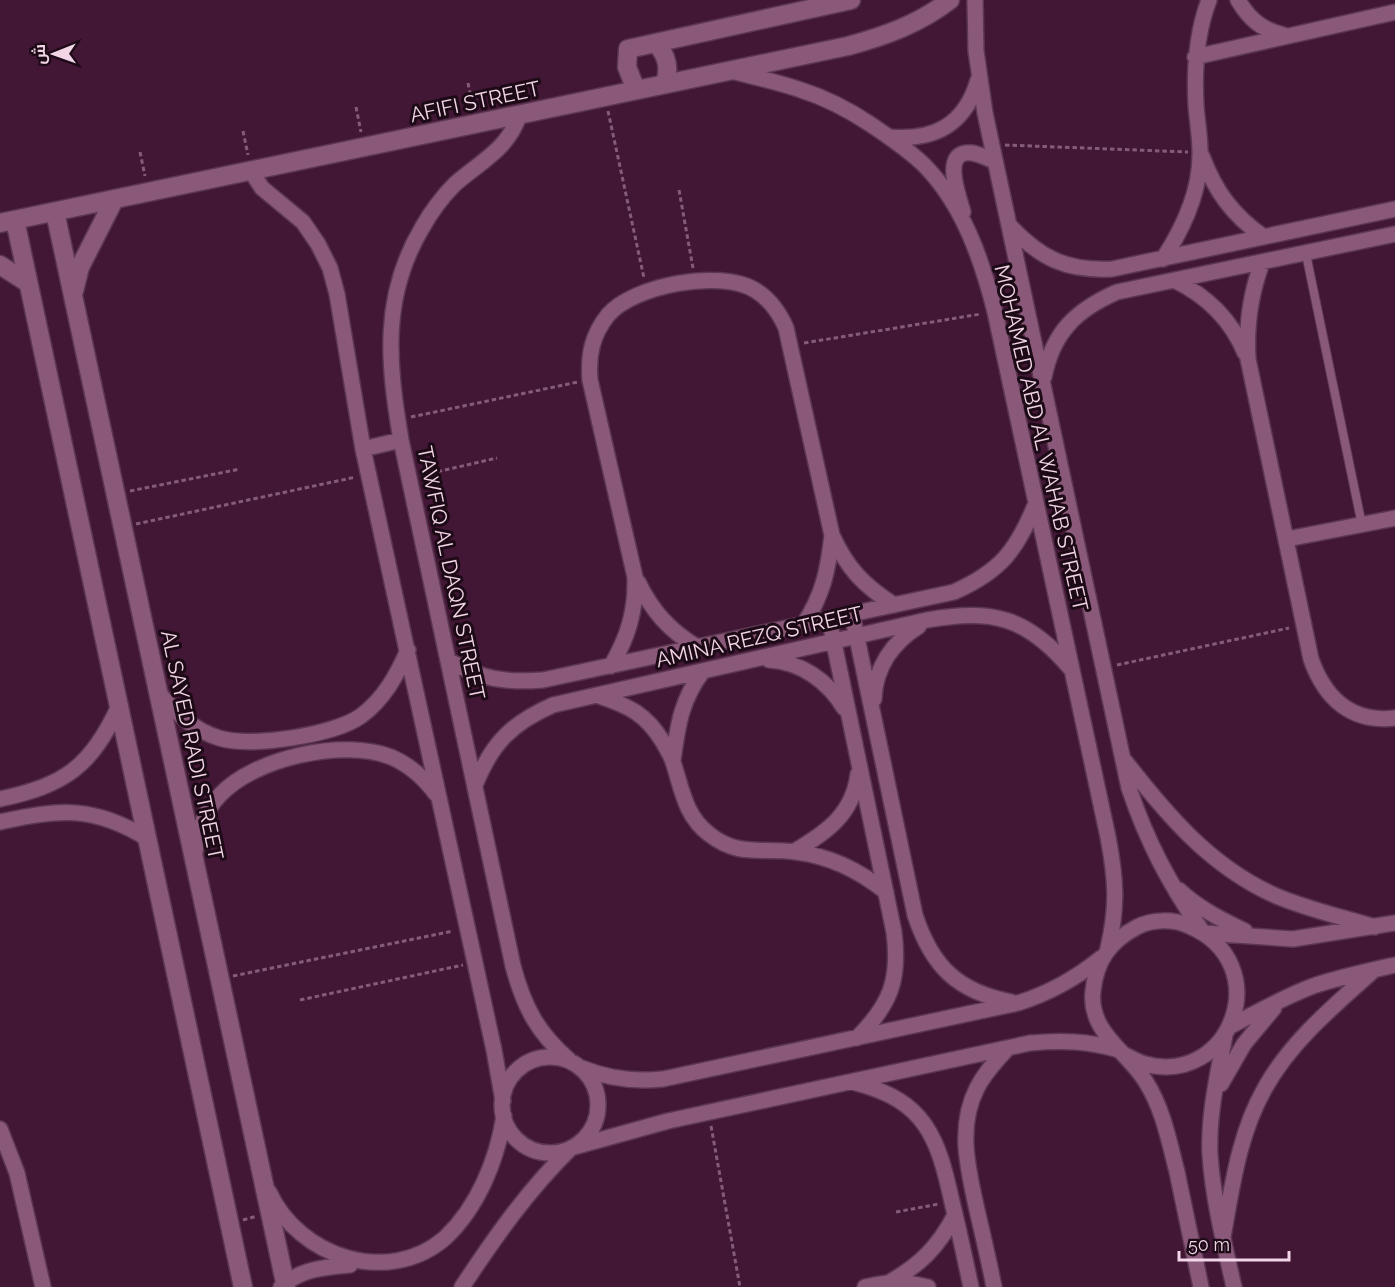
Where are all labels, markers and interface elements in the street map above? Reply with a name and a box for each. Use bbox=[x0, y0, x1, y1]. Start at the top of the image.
north arrow bbox=[24, 24, 84, 84]
text: ش bbox=[30, 44, 49, 65]
street label: AFIFI STREET bbox=[408, 75, 542, 127]
street label: MOHAMED ABD AL WAHAB STREET bbox=[989, 262, 1094, 614]
street label: TAWFIQ AL DAQN STREET bbox=[412, 444, 491, 702]
street label: AMINA REZQ STREET bbox=[653, 601, 865, 672]
street label: AL SAYED RADI STREET bbox=[156, 628, 229, 862]
scale bar bbox=[1179, 1224, 1288, 1262]
text: 50 m bbox=[1188, 1234, 1230, 1255]

